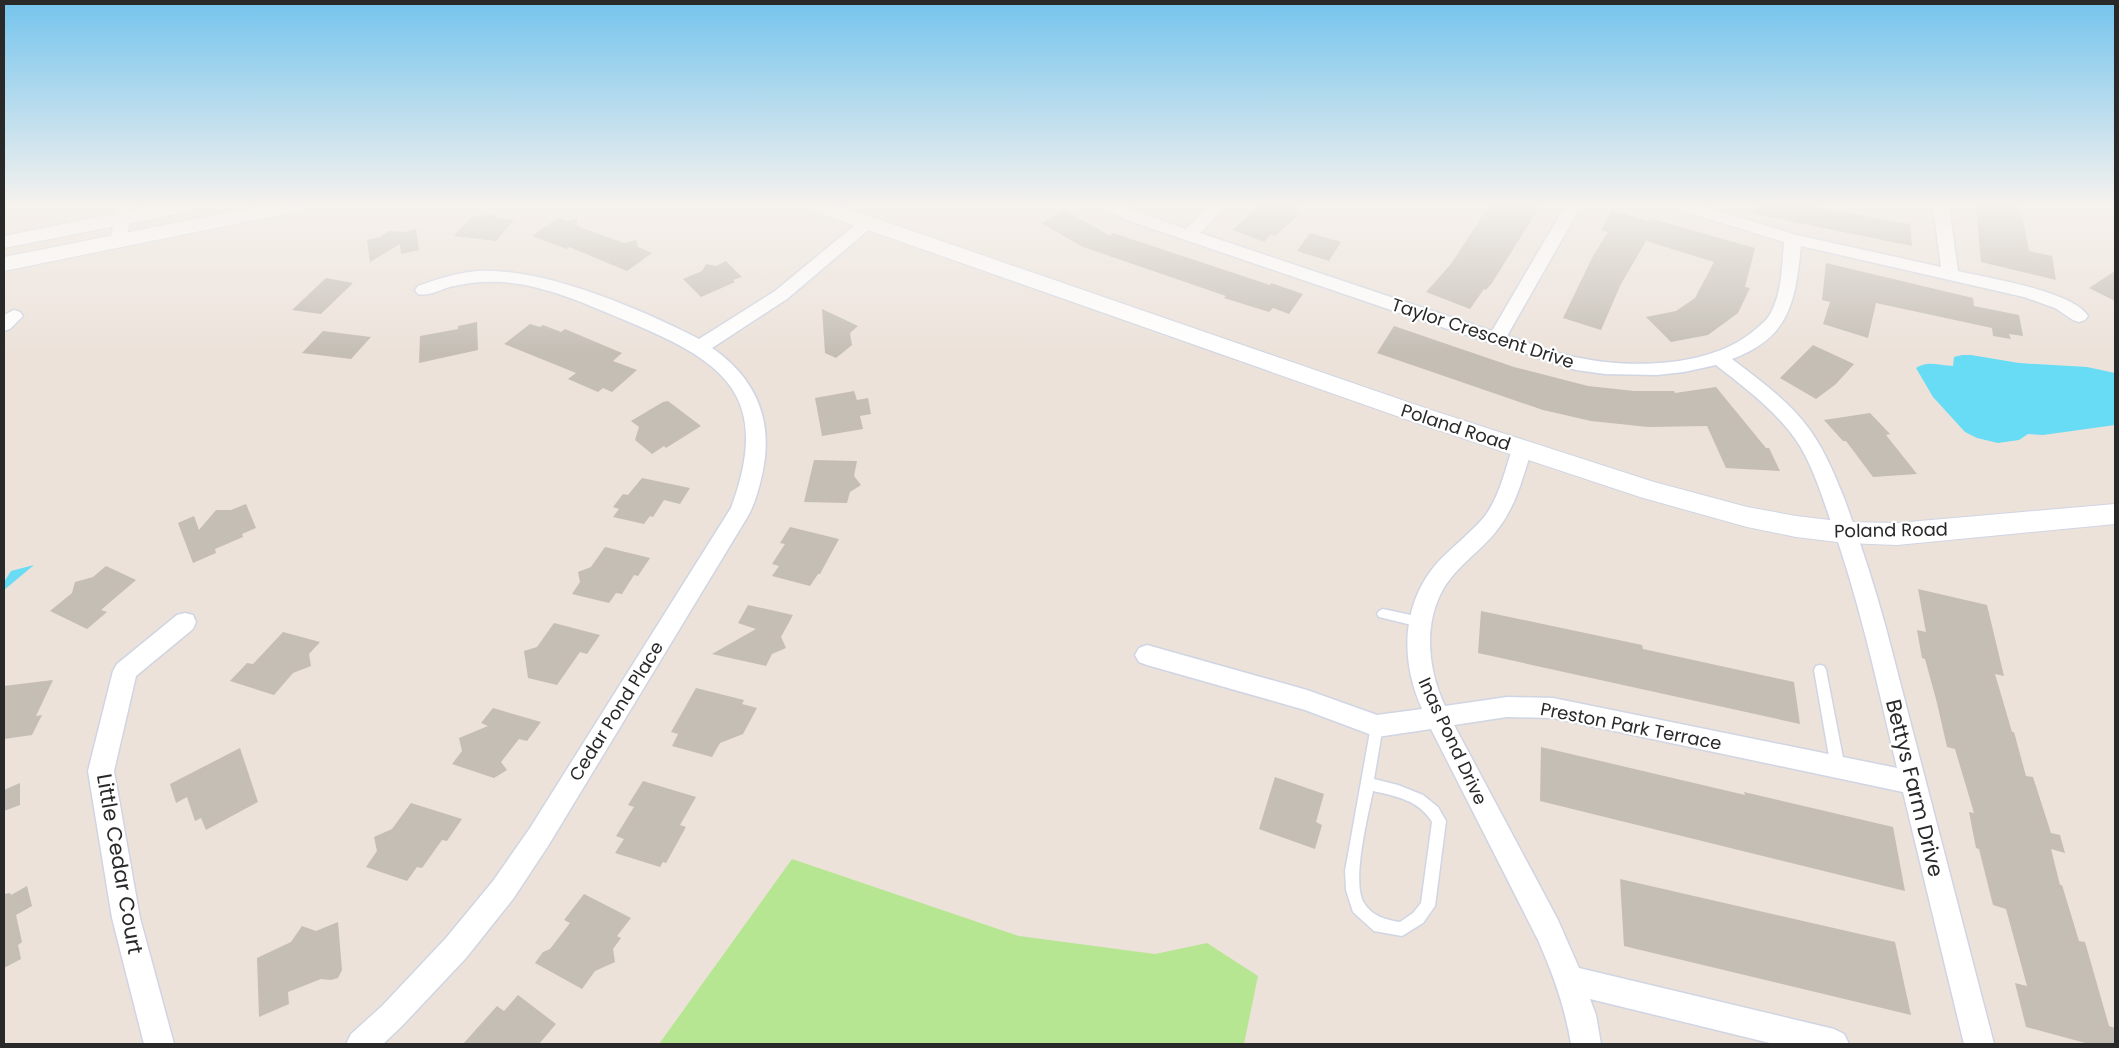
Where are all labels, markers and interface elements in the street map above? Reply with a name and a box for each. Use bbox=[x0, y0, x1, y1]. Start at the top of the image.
street label: Taylor Crescent Drive bbox=[1388, 292, 1578, 374]
street label: Poland Road bbox=[1398, 398, 1514, 456]
street label: Poland Road bbox=[1834, 517, 1948, 543]
street label: Cedar Pond Place bbox=[563, 636, 669, 786]
street label: Inas Pond Drive bbox=[1413, 673, 1493, 809]
street label: Preston Park Terrace bbox=[1538, 696, 1724, 756]
street label: Bettys Farm Drive bbox=[1879, 696, 1951, 880]
street label: Little Cedar Court bbox=[90, 771, 150, 957]

